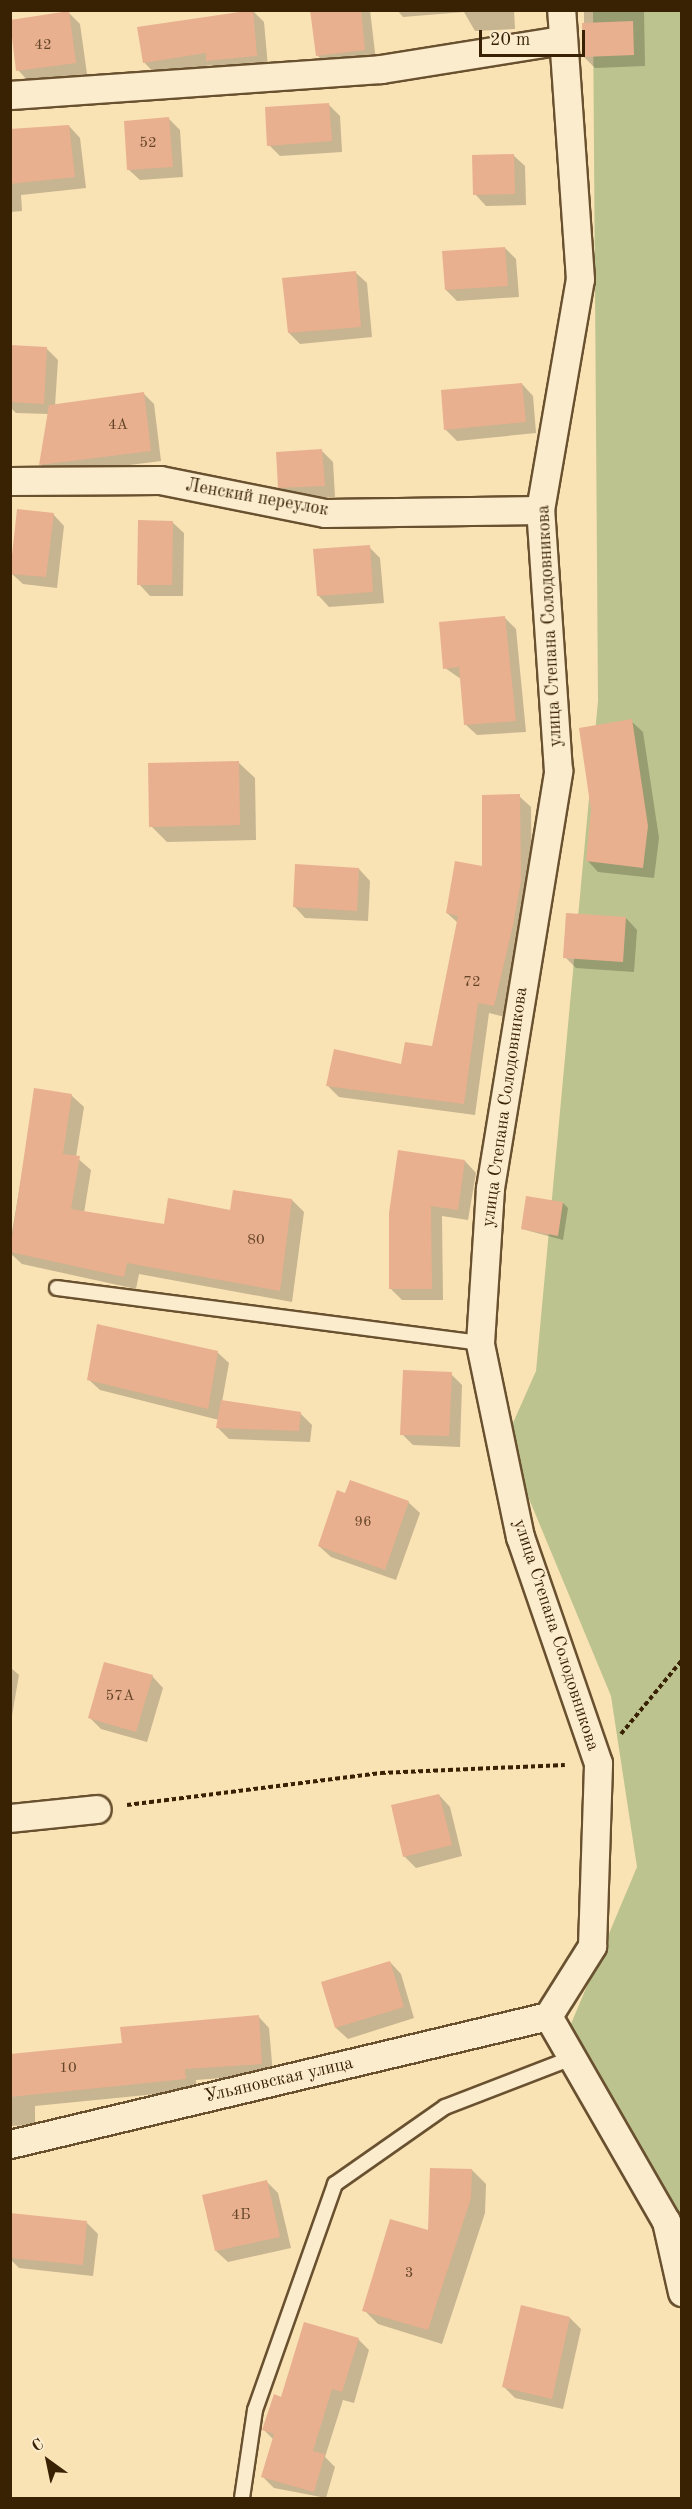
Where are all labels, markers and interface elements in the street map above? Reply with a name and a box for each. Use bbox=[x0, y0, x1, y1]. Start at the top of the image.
scale bar bbox=[482, 18, 588, 56]
text: 20 m bbox=[490, 31, 530, 49]
house number: 42 bbox=[34, 37, 52, 55]
house number: 52 bbox=[139, 135, 157, 153]
house number: 4А bbox=[108, 417, 128, 435]
street label: Ленский переулок bbox=[184, 475, 330, 521]
street label: улица Степана Солодовникова bbox=[533, 504, 567, 748]
house number: 72 bbox=[463, 974, 481, 992]
street label: улица Степана Солодовникова bbox=[477, 985, 533, 1229]
house number: 80 bbox=[247, 1232, 265, 1250]
house number: 96 bbox=[354, 1514, 372, 1532]
street label: улица Степана Солодовникова bbox=[508, 1516, 604, 1754]
house number: 57А bbox=[106, 1688, 134, 1706]
street label: Ульяновская улица bbox=[203, 2052, 355, 2108]
house number: 10 bbox=[59, 2060, 77, 2078]
house number: 4Б bbox=[231, 2207, 251, 2225]
house number: 3 bbox=[405, 2265, 413, 2283]
north arrow bbox=[18, 2431, 78, 2491]
text: С bbox=[29, 2436, 47, 2455]

